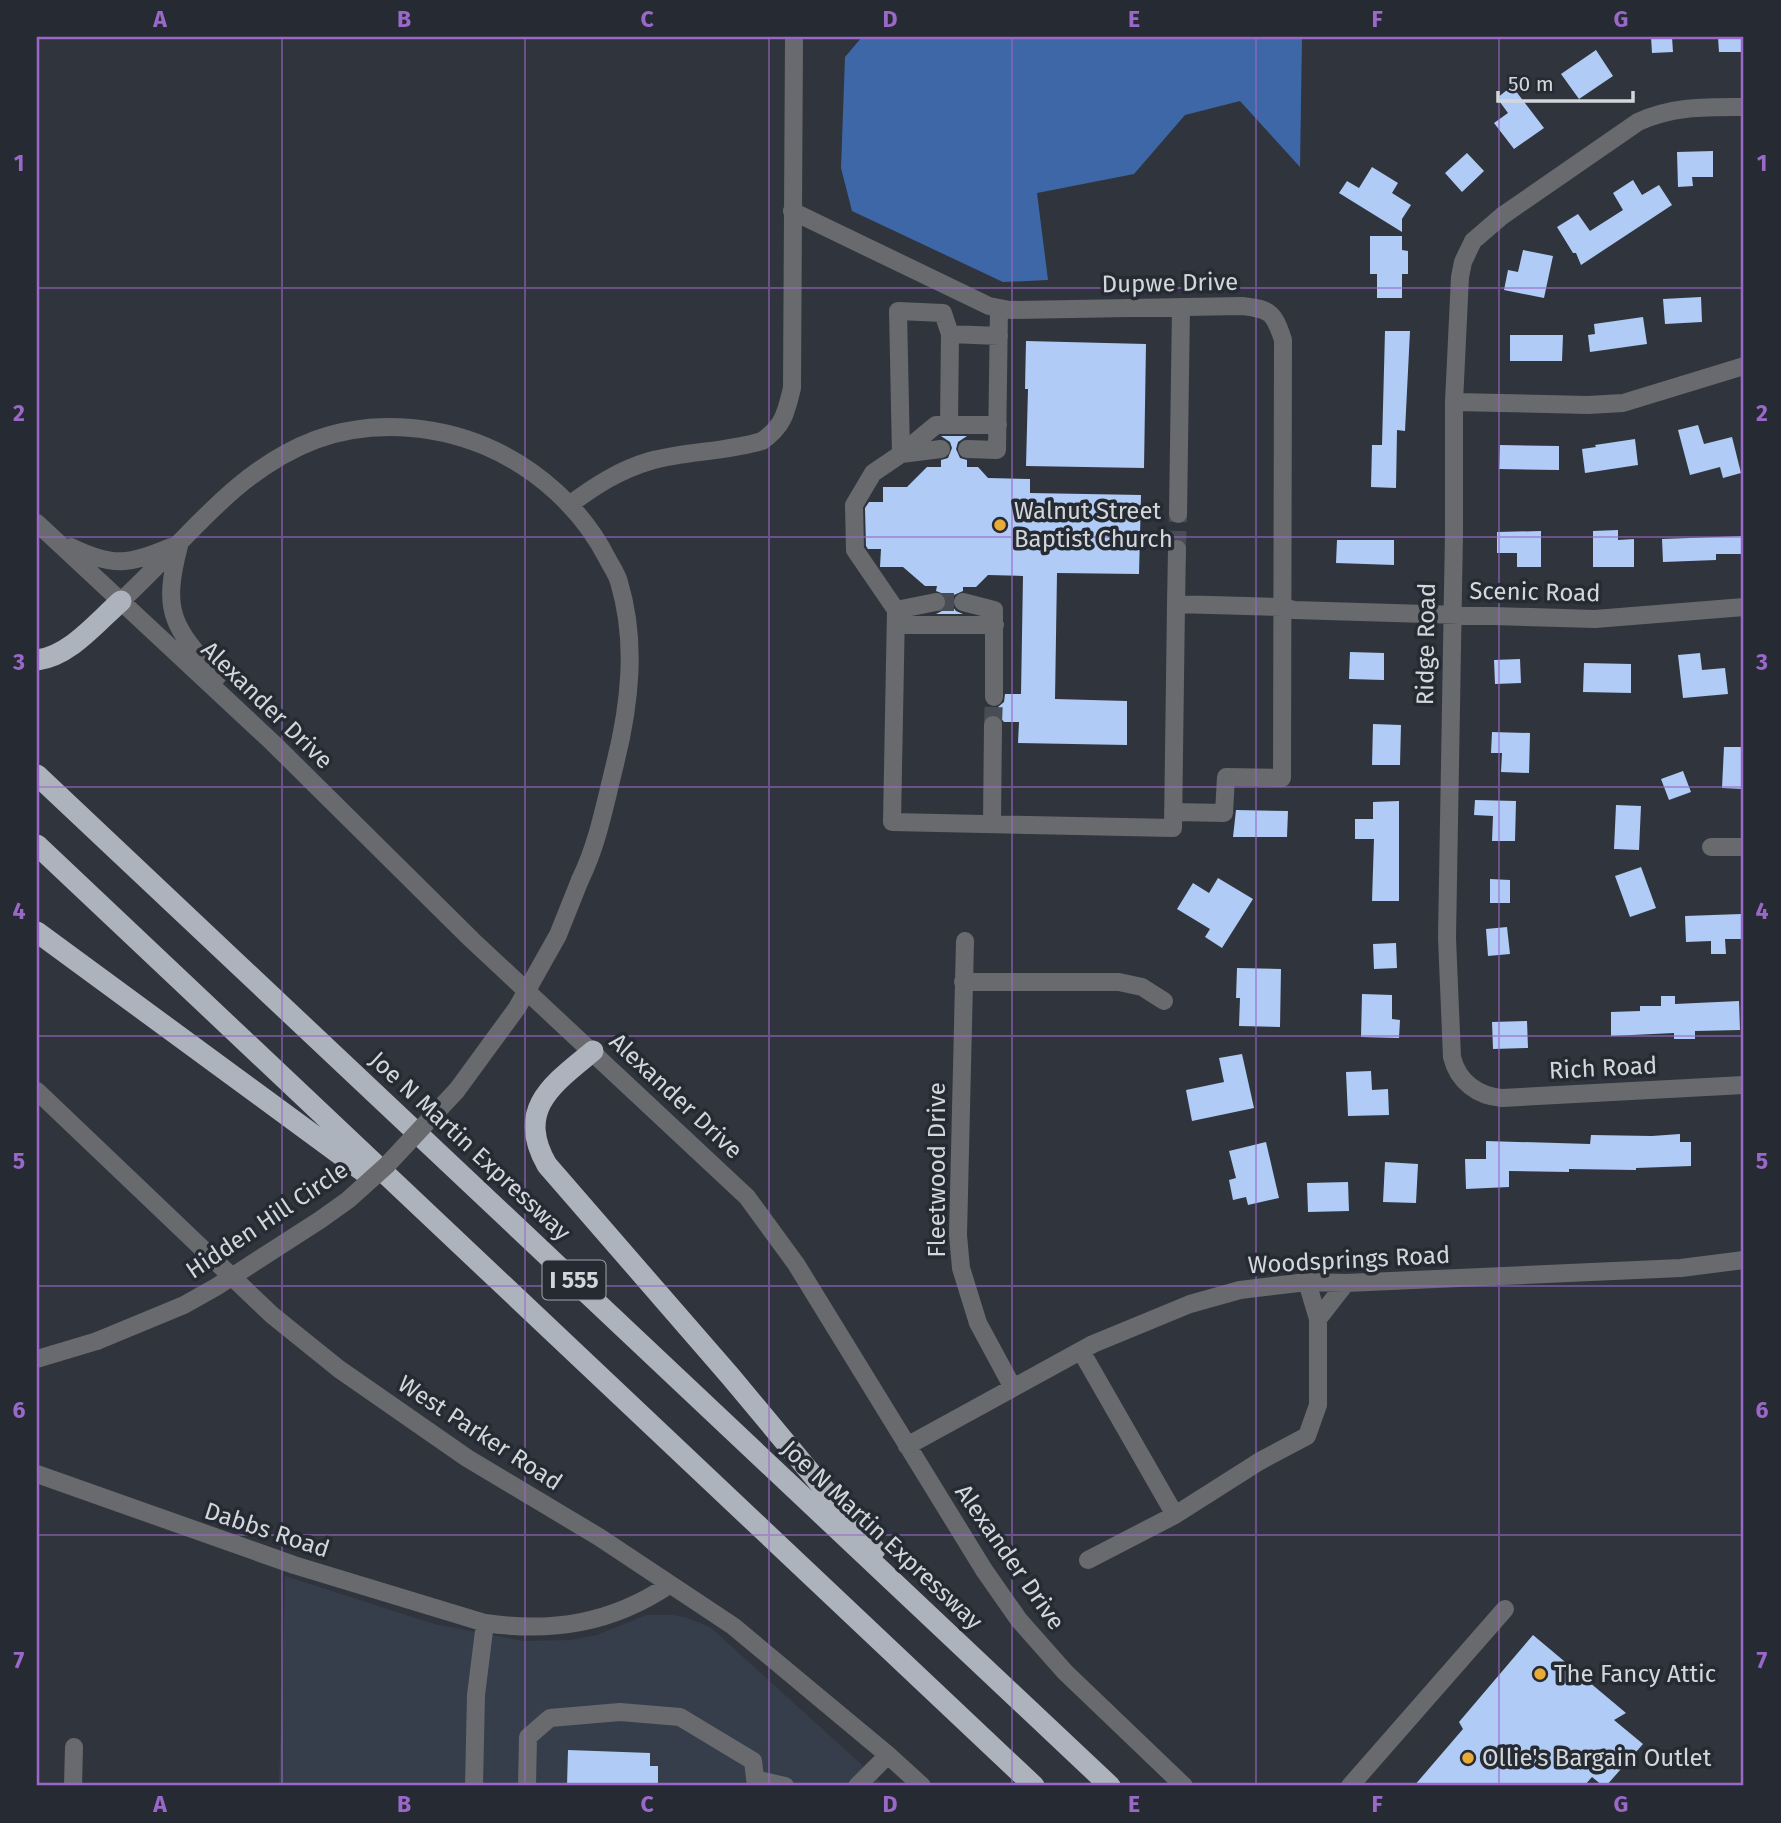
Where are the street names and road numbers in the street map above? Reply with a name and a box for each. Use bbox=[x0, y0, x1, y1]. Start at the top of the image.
street label: Dupwe Drive bbox=[1101, 268, 1239, 298]
street label: Scenic Road bbox=[1469, 577, 1601, 607]
street label: Ridge Road bbox=[1411, 582, 1441, 706]
street label: Alexander Drive bbox=[196, 635, 338, 775]
street label: Alexander Drive bbox=[604, 1027, 748, 1165]
street label: Joe N Martin Expressway bbox=[364, 1046, 576, 1246]
street label: Rich Road bbox=[1548, 1051, 1658, 1085]
street label: Fleetwood Drive bbox=[923, 1082, 951, 1258]
street label: Hidden Hill Circle bbox=[181, 1156, 353, 1284]
street label: Woodsprings Road bbox=[1247, 1241, 1451, 1279]
road number: I 555 bbox=[542, 1260, 606, 1300]
street label: West Parker Road bbox=[393, 1370, 567, 1496]
street label: Joe N Martin Expressway bbox=[776, 1435, 988, 1635]
street label: Alexander Drive bbox=[949, 1479, 1071, 1635]
street label: Dabbs Road bbox=[201, 1497, 333, 1563]

